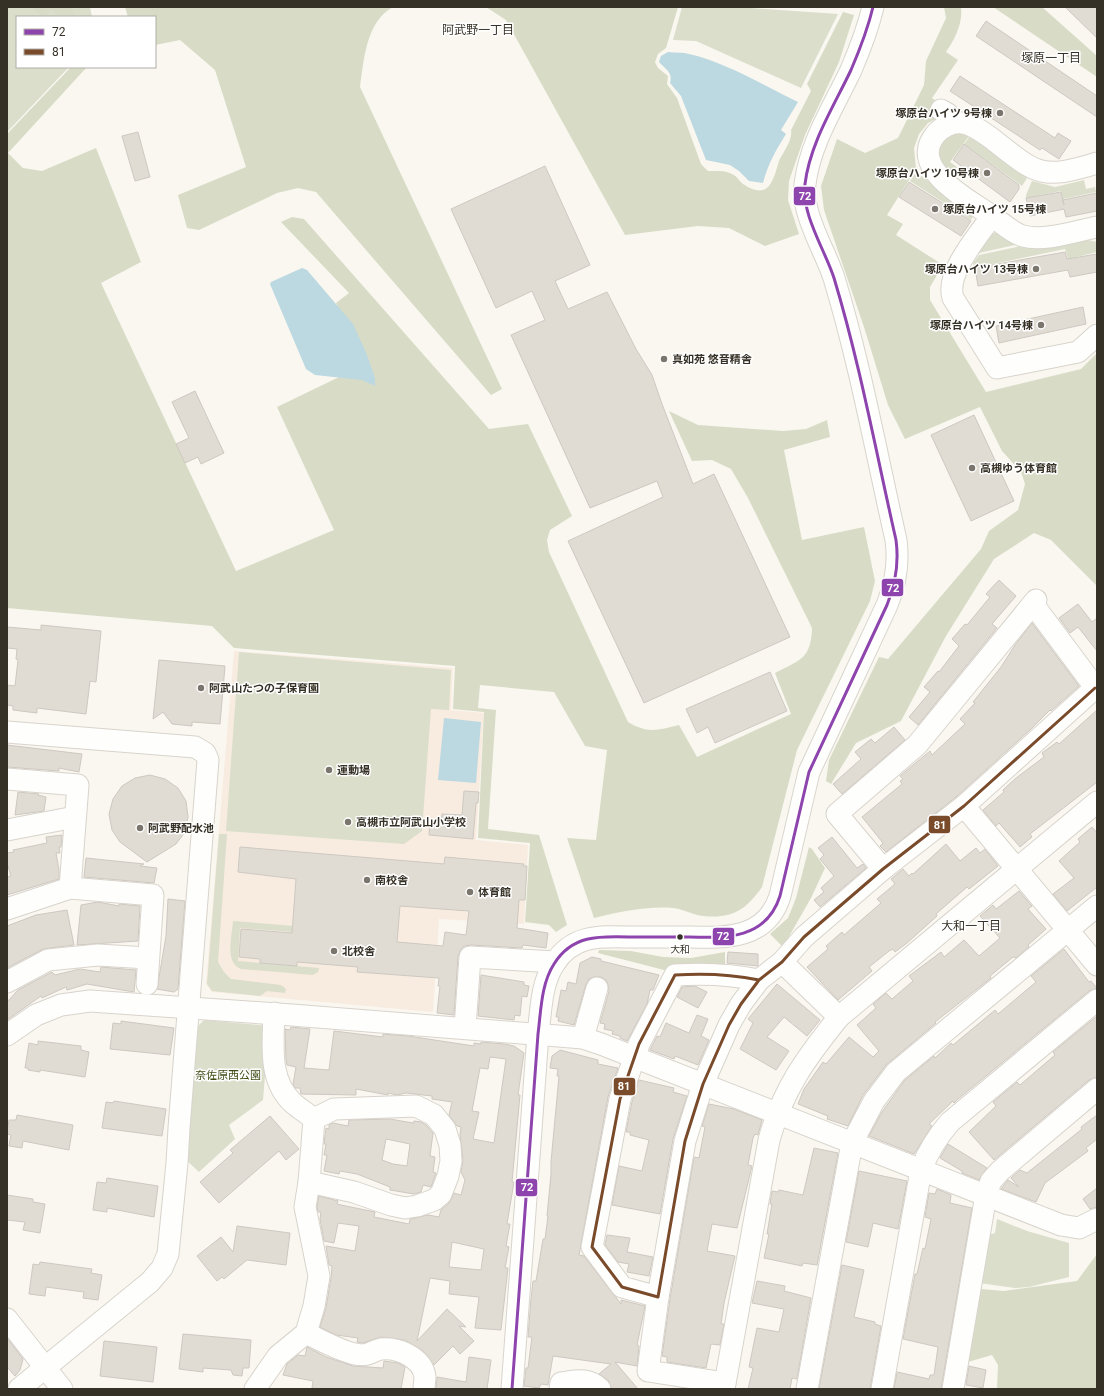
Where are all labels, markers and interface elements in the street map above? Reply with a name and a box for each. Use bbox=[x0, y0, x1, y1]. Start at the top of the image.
legend bbox=[16, 16, 156, 68]
district label: 阿武野一丁目 bbox=[442, 23, 514, 37]
text: 72 bbox=[52, 25, 66, 39]
text: 81 bbox=[52, 45, 66, 59]
district label: 塚原一丁目 bbox=[1021, 51, 1081, 65]
place label: 塚原台ハイツ 9号棟 bbox=[895, 107, 992, 120]
marker: 塚原台ハイツ 9号棟 bbox=[995, 108, 1005, 118]
place label: 塚原台ハイツ 10号棟 bbox=[876, 167, 979, 180]
marker: 塚原台ハイツ 10号棟 bbox=[982, 168, 992, 178]
line badge: 72 bbox=[793, 186, 816, 206]
text: 72 bbox=[799, 190, 811, 203]
place label: 塚原台ハイツ 15号棟 bbox=[943, 203, 1046, 216]
marker: 塚原台ハイツ 15号棟 bbox=[930, 204, 940, 214]
place label: 塚原台ハイツ 13号棟 bbox=[925, 263, 1028, 276]
marker: 塚原台ハイツ 13号棟 bbox=[1031, 264, 1041, 274]
place label: 塚原台ハイツ 14号棟 bbox=[930, 319, 1033, 332]
marker: 塚原台ハイツ 14号棟 bbox=[1036, 320, 1046, 330]
place label: 真如苑 悠音精舎 bbox=[672, 353, 753, 366]
marker: 真如苑 悠音精舎 bbox=[659, 354, 669, 364]
place label: 高槻ゆう体育館 bbox=[980, 462, 1057, 475]
marker: 高槻ゆう体育館 bbox=[967, 463, 977, 473]
line badge: 72 bbox=[881, 578, 904, 597]
text: 72 bbox=[887, 582, 899, 595]
place label: 阿武山たつの子保育園 bbox=[209, 682, 319, 695]
marker: 阿武山たつの子保育園 bbox=[196, 683, 206, 693]
place label: 運動場 bbox=[337, 764, 370, 777]
marker: 運動場 bbox=[324, 765, 334, 775]
line badge: 81 bbox=[928, 815, 951, 834]
place label: 高槻市立阿武山小学校 bbox=[356, 816, 466, 829]
marker: 高槻市立阿武山小学校 bbox=[343, 817, 353, 827]
text: 81 bbox=[934, 819, 946, 832]
place label: 阿武野配水池 bbox=[148, 822, 214, 835]
marker: 阿武野配水池 bbox=[135, 823, 145, 833]
place label: 南校舎 bbox=[375, 874, 409, 887]
marker: 南校舎 bbox=[362, 875, 372, 885]
place label: 体育館 bbox=[478, 886, 511, 899]
marker: 体育館 bbox=[465, 887, 475, 897]
district label: 大和一丁目 bbox=[941, 919, 1001, 933]
line badge: 72 bbox=[712, 927, 735, 946]
text: 72 bbox=[717, 930, 729, 943]
marker: 大和 bbox=[675, 932, 685, 942]
place label: 大和 bbox=[670, 944, 690, 955]
place label: 北校舎 bbox=[342, 945, 376, 958]
marker: 北校舎 bbox=[329, 946, 339, 956]
park label: 奈佐原西公園 bbox=[195, 1069, 261, 1082]
line badge: 81 bbox=[613, 1077, 636, 1096]
text: 81 bbox=[618, 1080, 630, 1093]
line badge: 72 bbox=[515, 1178, 538, 1197]
text: 72 bbox=[521, 1181, 533, 1194]

